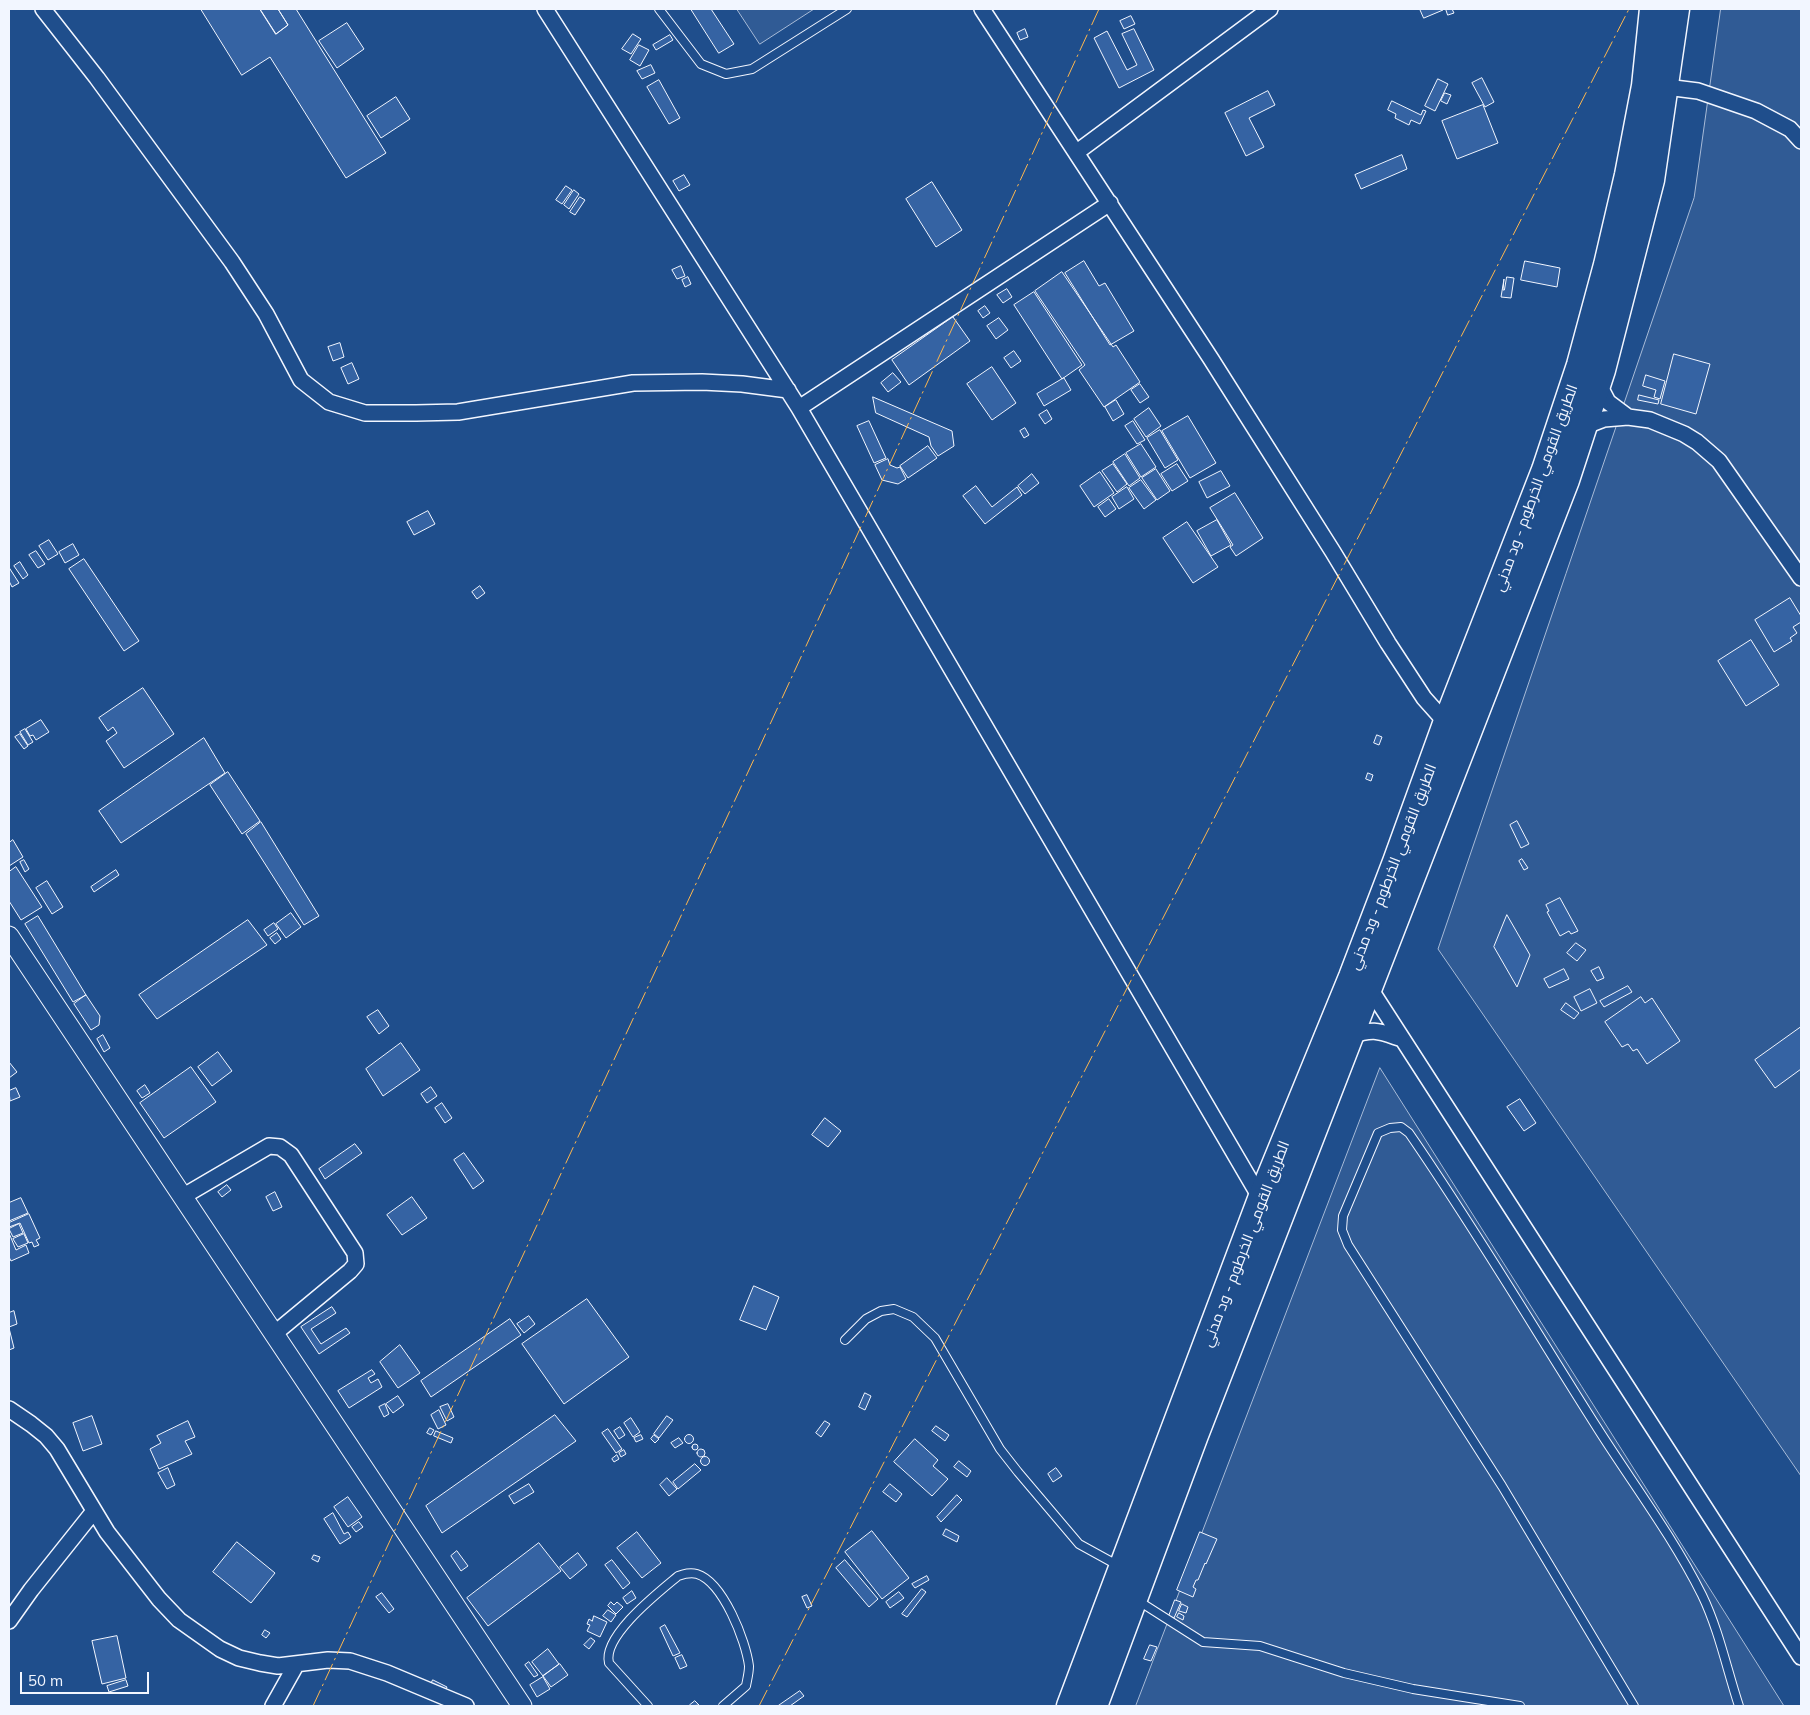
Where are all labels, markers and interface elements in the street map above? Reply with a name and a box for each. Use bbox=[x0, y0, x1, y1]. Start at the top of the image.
street label: الطريق القومي الخرطوم - ود مدني bbox=[1490, 382, 1582, 594]
street label: الطريق القومي الخرطوم - ود مدني bbox=[1345, 762, 1441, 972]
street label: الطريق القومي الخرطوم - ود مدني bbox=[1198, 1139, 1294, 1349]
scale bar bbox=[22, 1662, 151, 1694]
text: 50 m bbox=[28, 1671, 63, 1690]

